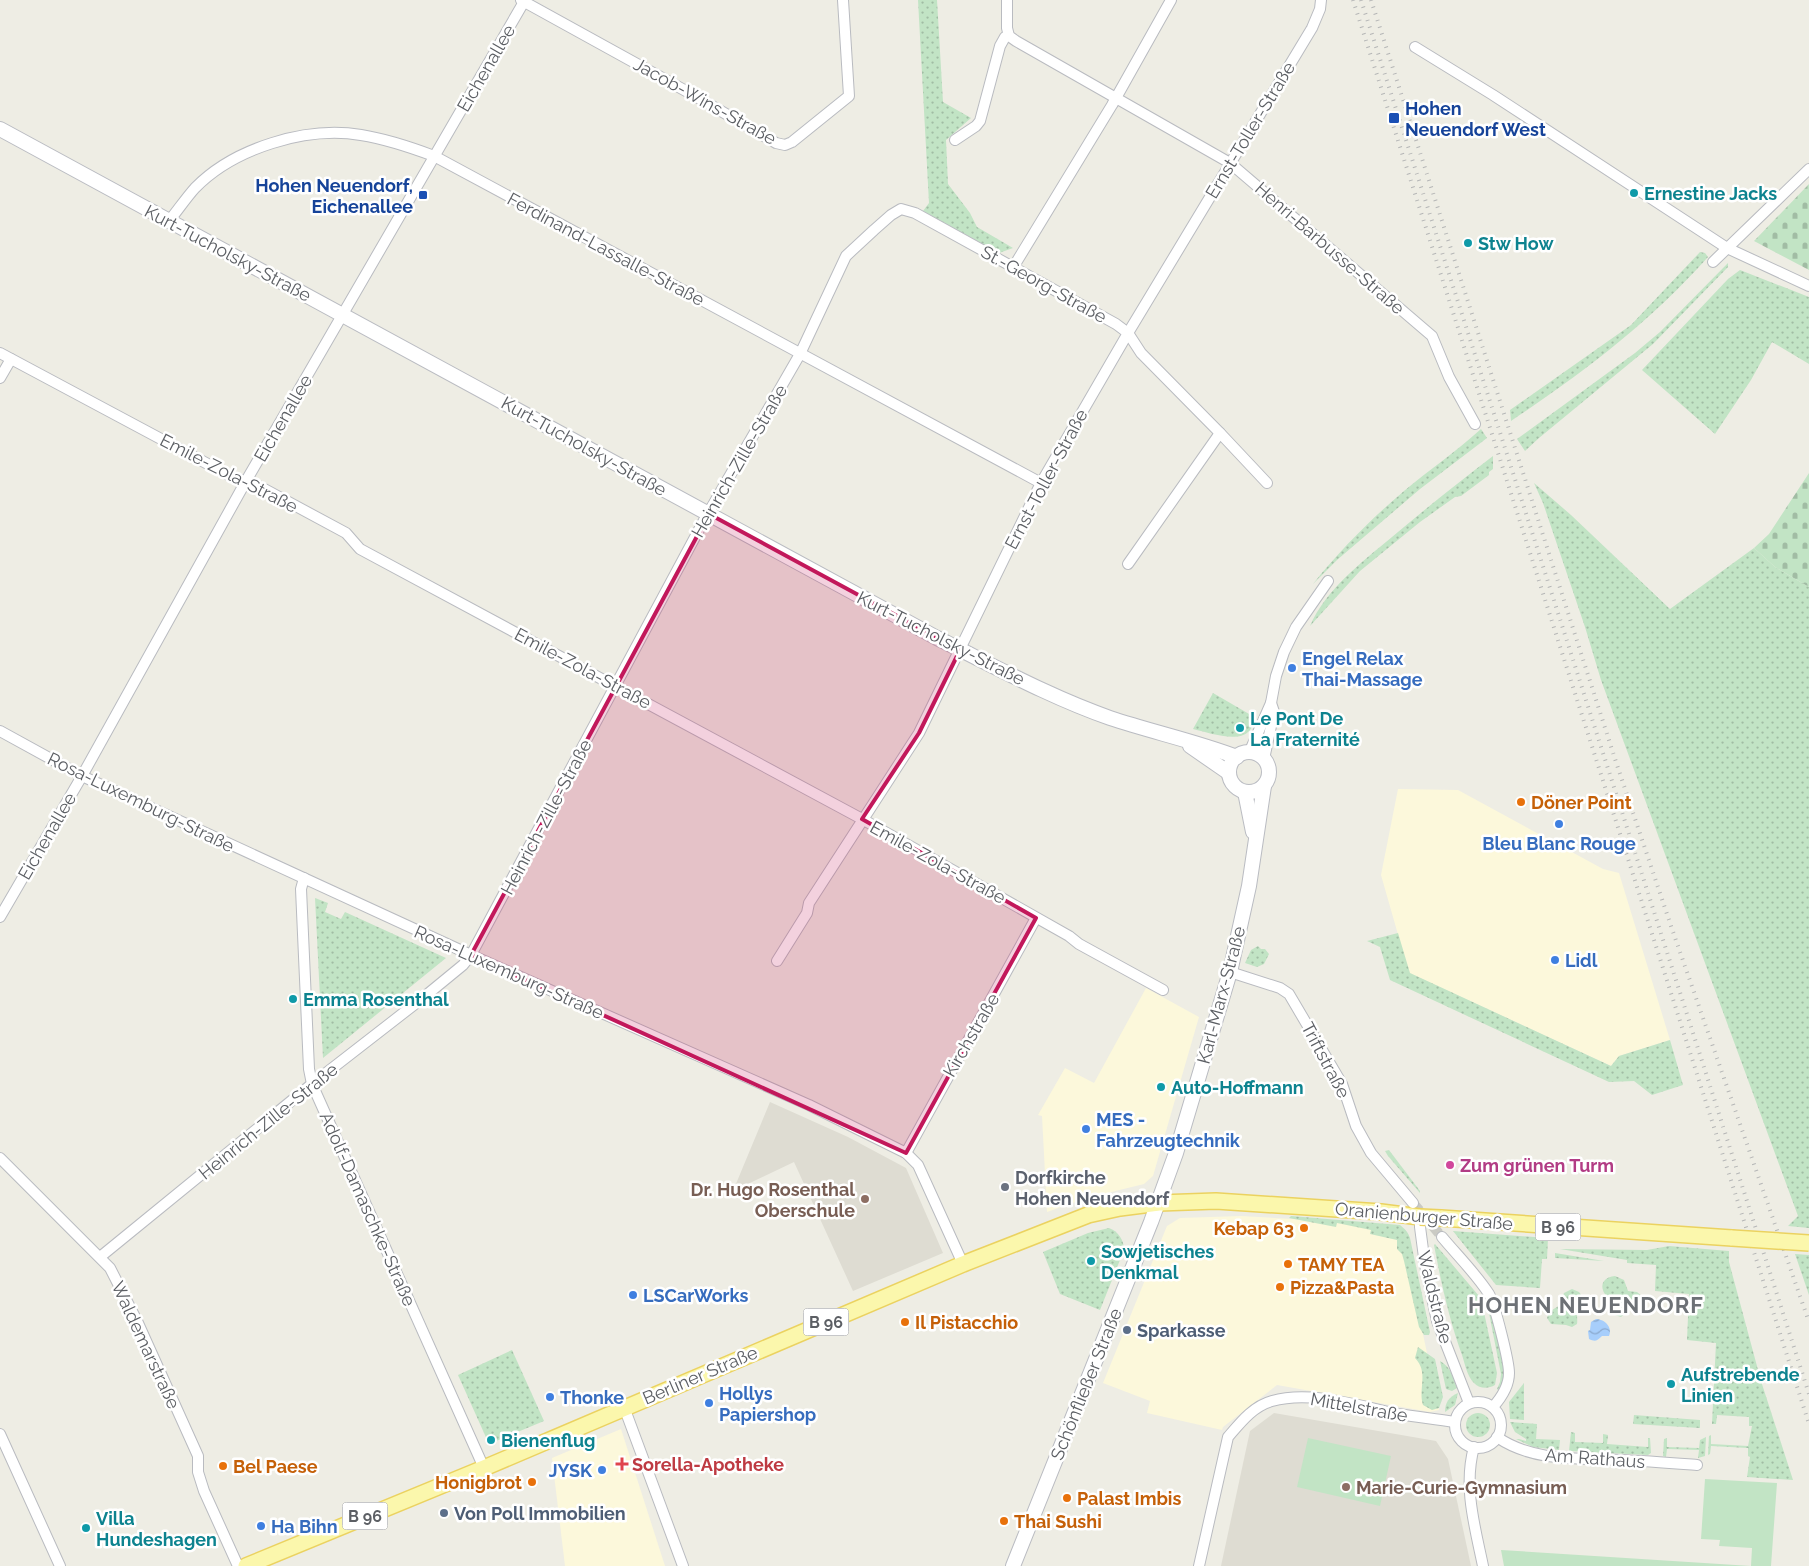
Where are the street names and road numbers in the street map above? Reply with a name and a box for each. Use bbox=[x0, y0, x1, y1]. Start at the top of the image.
street label: Eichenallee bbox=[453, 20, 520, 115]
street label: Jacob-Wins-Straße bbox=[630, 53, 780, 149]
street label: Ernst-Toller-Straße bbox=[1201, 58, 1299, 202]
street label: Henri-Barbusse-Straße bbox=[1251, 177, 1409, 319]
street label: Ferdinand-Lassalle-Straße bbox=[504, 188, 709, 310]
street label: Kurt-Tucholsky-Straße bbox=[141, 200, 315, 306]
street label: St.-Georg-Straße bbox=[978, 241, 1111, 327]
street label: Eichenallee bbox=[250, 370, 317, 465]
street label: Heinrich-Zille-Straße bbox=[687, 381, 792, 541]
street label: Kurt-Tucholsky-Straße bbox=[498, 392, 671, 500]
street label: Ernst-Toller-Straße bbox=[1000, 405, 1092, 553]
street label: Emile-Zola-Straße bbox=[157, 429, 302, 517]
street label: Kurt-Tucholsky-Straße bbox=[854, 587, 1029, 690]
street label: Emile-Zola-Straße bbox=[511, 623, 655, 713]
street label: Heinrich-Zille-Straße bbox=[496, 735, 596, 898]
street label: Rosa-Luxemburg-Straße bbox=[44, 748, 238, 857]
street label: Eichenallee bbox=[14, 788, 81, 883]
street label: Emile-Zola-Straße bbox=[867, 816, 1010, 908]
street label: Rosa-Luxemburg-Straße bbox=[411, 921, 607, 1023]
street label: Karl-Marx-Straße bbox=[1193, 924, 1250, 1066]
street label: Kirchstraße bbox=[939, 989, 1004, 1081]
street label: Triftstraße bbox=[1297, 1018, 1355, 1102]
street label: Heinrich-Zille-Straße bbox=[194, 1058, 342, 1184]
street label: Adolf-Damaschke-Straße bbox=[316, 1109, 421, 1310]
street label: Oranienburger Straße bbox=[1334, 1198, 1514, 1234]
road number: B 96 bbox=[1536, 1214, 1580, 1240]
street label: Waldstraße bbox=[1413, 1248, 1457, 1346]
street label: Waldemarstraße bbox=[107, 1278, 185, 1413]
street label: Schönfließer Straße bbox=[1046, 1305, 1126, 1463]
road number: B 96 bbox=[804, 1308, 848, 1335]
street label: Berliner Straße bbox=[639, 1341, 761, 1409]
street label: Mittelstraße bbox=[1309, 1388, 1410, 1426]
street label: Am Rathaus bbox=[1544, 1444, 1646, 1472]
road number: B 96 bbox=[342, 1502, 388, 1530]

